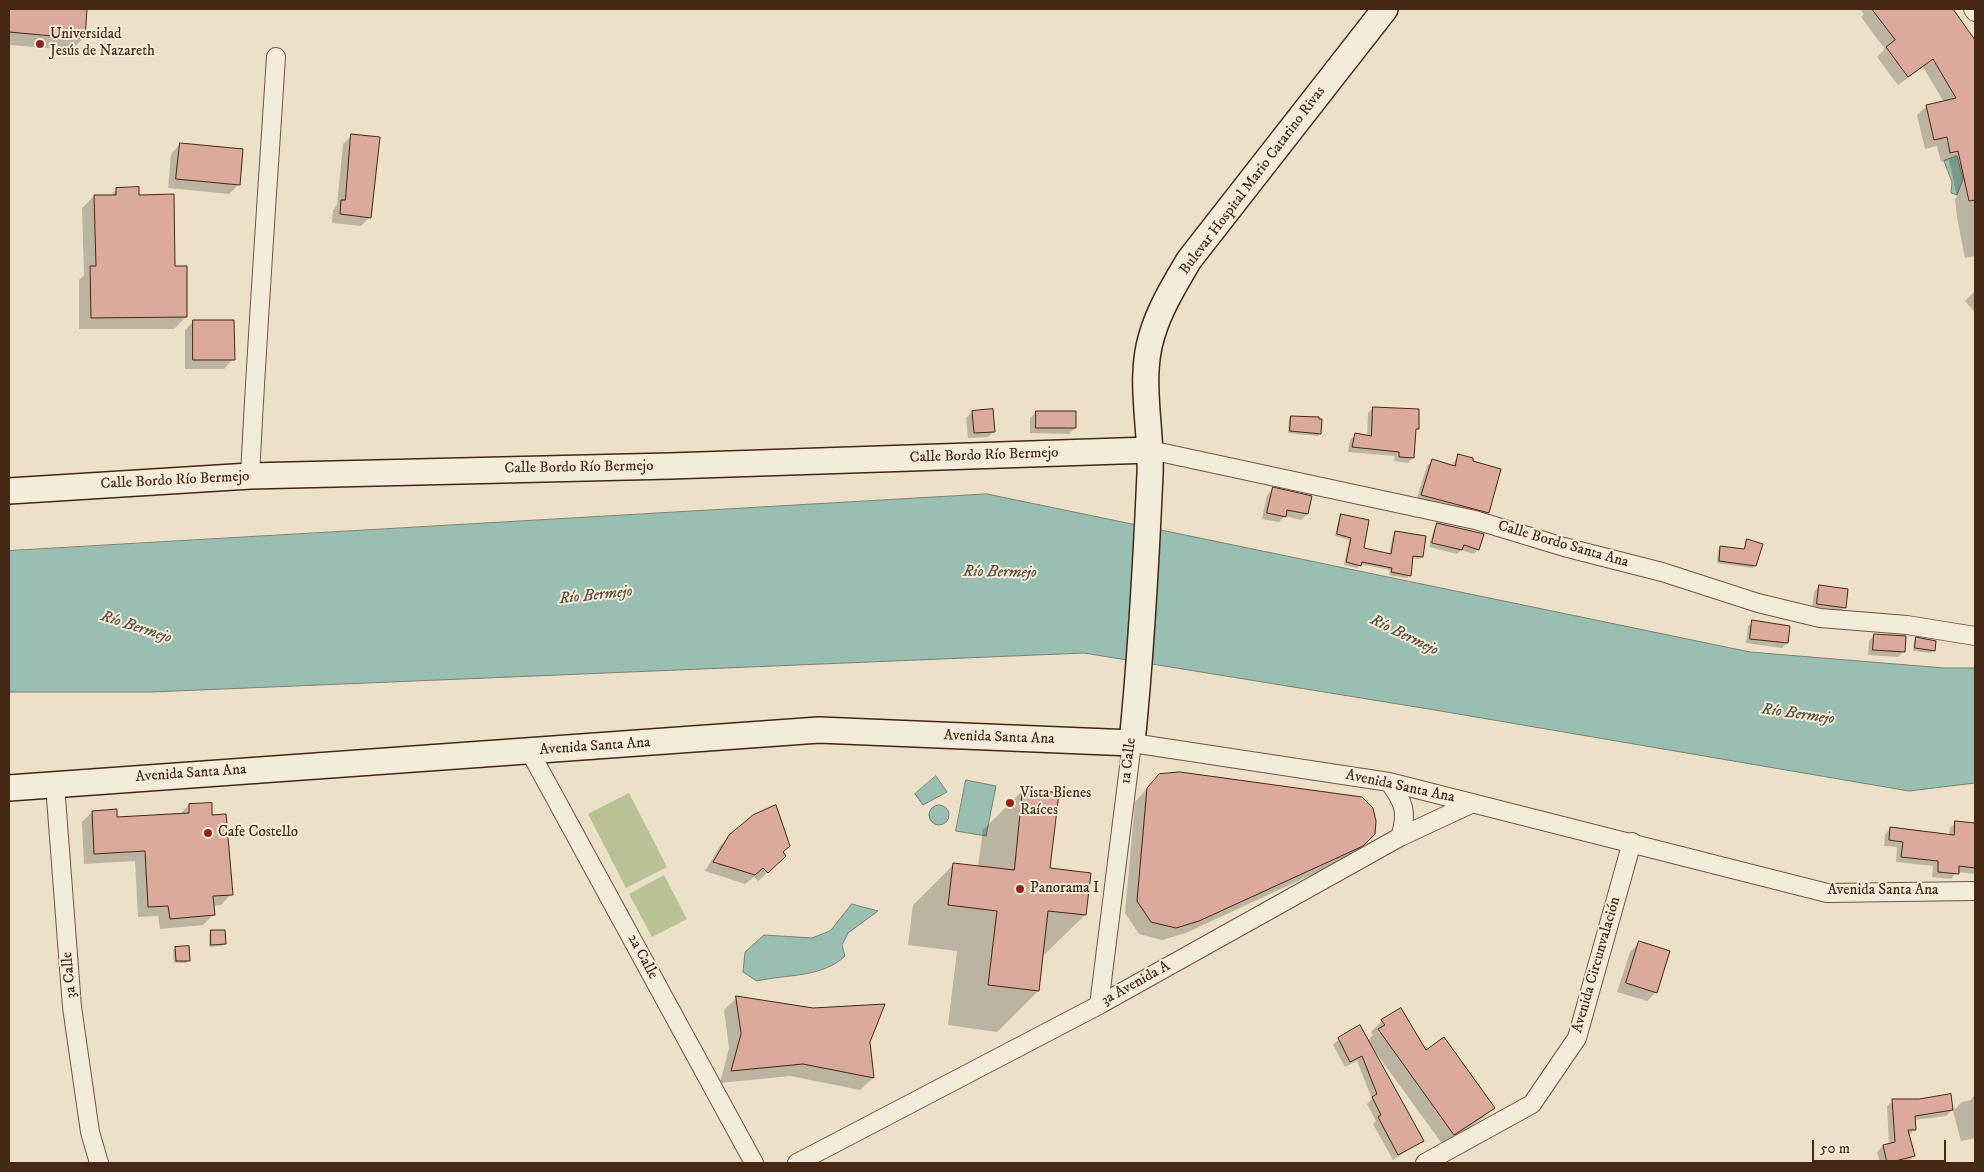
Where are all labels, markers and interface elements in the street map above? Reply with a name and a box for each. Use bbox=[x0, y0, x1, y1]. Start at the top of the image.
place label: Universidad Jesús de Nazareth bbox=[50, 26, 155, 61]
marker: Universidad Jesús de Nazareth bbox=[34, 38, 46, 50]
street label: Bulevar Hospital Mario Catarino Rivas bbox=[1176, 83, 1330, 279]
street label: Calle Bordo Río Bermejo bbox=[909, 444, 1059, 468]
street label: Calle Bordo Río Bermejo bbox=[504, 458, 654, 478]
street label: Calle Bordo Río Bermejo bbox=[100, 468, 250, 494]
street label: Calle Bordo Santa Ana bbox=[1496, 518, 1630, 572]
water label: Río Bermejo bbox=[963, 563, 1037, 583]
water label: Río Bermejo bbox=[558, 583, 634, 609]
water label: Río Bermejo bbox=[98, 607, 174, 649]
water label: Río Bermejo bbox=[1367, 611, 1441, 661]
water label: Río Bermejo bbox=[1760, 700, 1836, 730]
street label: Avenida Santa Ana bbox=[943, 727, 1055, 749]
street label: Avenida Santa Ana bbox=[539, 734, 651, 760]
street label: 1a Calle bbox=[1117, 737, 1141, 785]
street label: Avenida Santa Ana bbox=[135, 761, 247, 787]
street label: Avenida Santa Ana bbox=[1344, 767, 1456, 807]
place label: Vista Bienes Raíces bbox=[1020, 785, 1091, 820]
marker: Vista Bienes Raíces bbox=[1004, 797, 1016, 809]
place label: Cafe Costello bbox=[218, 824, 298, 842]
marker: Cafe Costello bbox=[202, 827, 214, 839]
place label: Panorama I bbox=[1030, 880, 1099, 898]
street label: Avenida Santa Ana bbox=[1828, 882, 1938, 900]
marker: Panorama I bbox=[1014, 883, 1026, 895]
street label: Avenida Circunvalación bbox=[1569, 895, 1625, 1035]
street label: 2a Calle bbox=[623, 931, 661, 983]
street label: 3a Calle bbox=[59, 951, 81, 999]
street label: 3a Avenida A bbox=[1099, 958, 1173, 1010]
scale bar bbox=[1814, 1130, 1948, 1162]
text: 50 m bbox=[1820, 1139, 1850, 1158]

